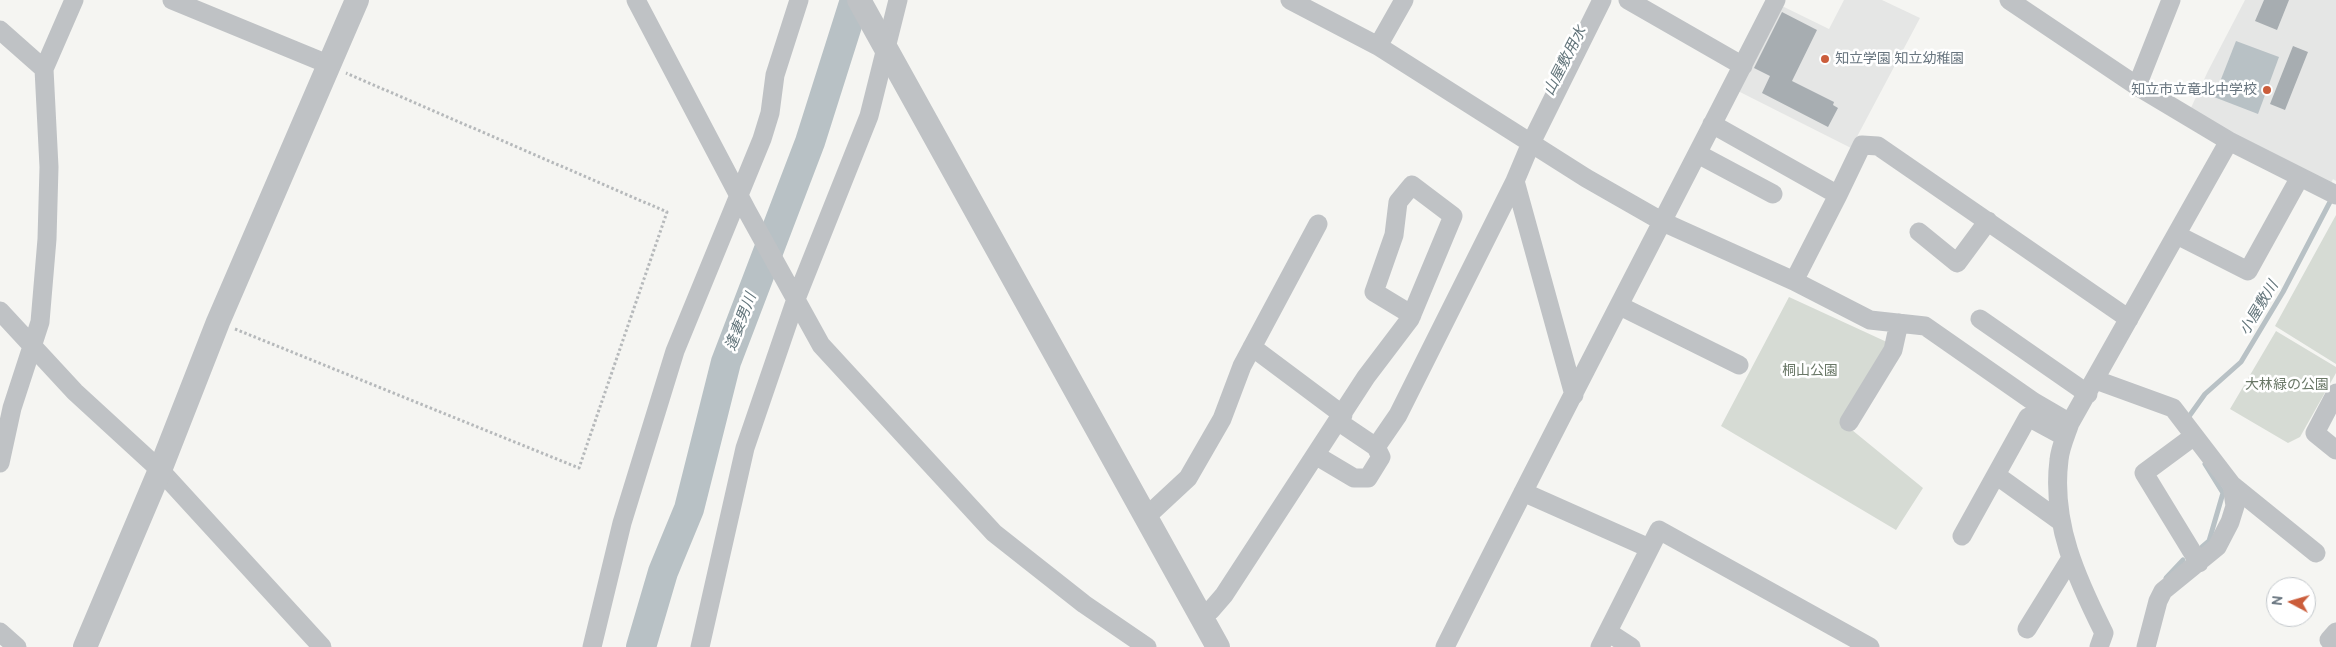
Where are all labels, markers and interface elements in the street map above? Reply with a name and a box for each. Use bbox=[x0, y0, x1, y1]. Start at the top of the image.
water label: 山屋敷用水 bbox=[1540, 24, 1590, 98]
place label: 知立学園 知立幼稚園 bbox=[1835, 51, 1964, 67]
marker: 知立学園 知立幼稚園 bbox=[1819, 53, 1831, 65]
place label: 知立市立竜北中学校 bbox=[2131, 82, 2257, 98]
marker: 知立市立竜北中学校 bbox=[2261, 84, 2273, 96]
water label: 小屋敷川 bbox=[2236, 278, 2282, 338]
water label: 逢妻男川 bbox=[722, 291, 760, 353]
park label: 桐山公園 bbox=[1782, 363, 1838, 379]
park label: 大林緑の公園 bbox=[2245, 377, 2329, 393]
north arrow bbox=[2266, 577, 2316, 627]
text: N bbox=[2268, 595, 2287, 606]

